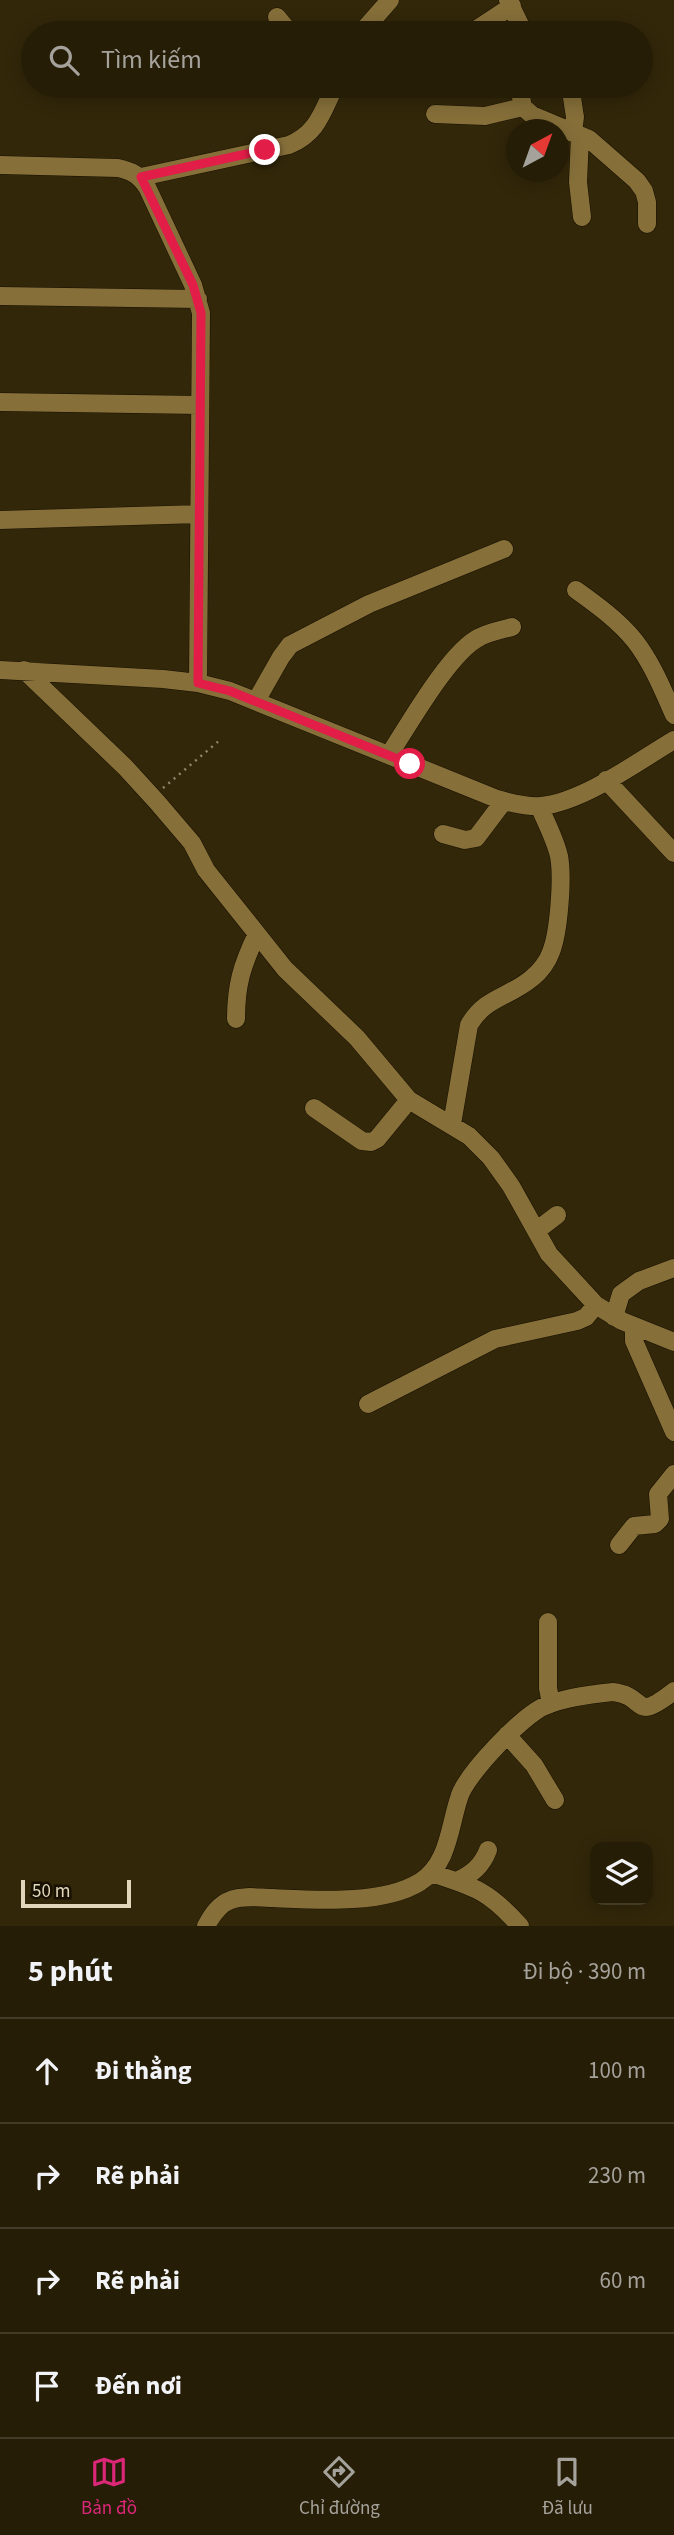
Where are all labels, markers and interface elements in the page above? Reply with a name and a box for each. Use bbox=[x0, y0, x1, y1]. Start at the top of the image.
search box bbox=[21, 21, 653, 98]
icon: search bbox=[45, 41, 83, 79]
text: Tìm kiếm bbox=[101, 41, 202, 78]
north arrow bbox=[506, 119, 569, 182]
route end bbox=[249, 134, 280, 165]
route start bbox=[394, 748, 425, 779]
map controls bbox=[590, 1842, 653, 1905]
button: layers bbox=[590, 1842, 653, 1905]
scale bar bbox=[21, 1877, 131, 1909]
text: 50 m bbox=[32, 1878, 70, 1905]
text: 5 phút bbox=[28, 1950, 113, 1993]
text: Đi bộ · 390 m bbox=[523, 1955, 646, 1988]
icon: ahead bbox=[28, 2052, 66, 2090]
text: Đi thẳng bbox=[95, 2052, 192, 2089]
text: 100 m bbox=[588, 2054, 646, 2087]
icon: right bbox=[28, 2157, 66, 2195]
text: Rẽ phải bbox=[95, 2157, 180, 2194]
text: 230 m bbox=[588, 2159, 646, 2192]
icon: right bbox=[28, 2262, 66, 2300]
text: Rẽ phải bbox=[95, 2262, 180, 2299]
text: 60 m bbox=[599, 2264, 646, 2297]
icon: arrive bbox=[28, 2367, 66, 2405]
text: Đến nơi bbox=[95, 2367, 182, 2404]
tab: Bản đồ bbox=[81, 2453, 137, 2522]
tab: Chỉ đường bbox=[299, 2453, 380, 2522]
tab: Đã lưu bbox=[542, 2453, 593, 2522]

